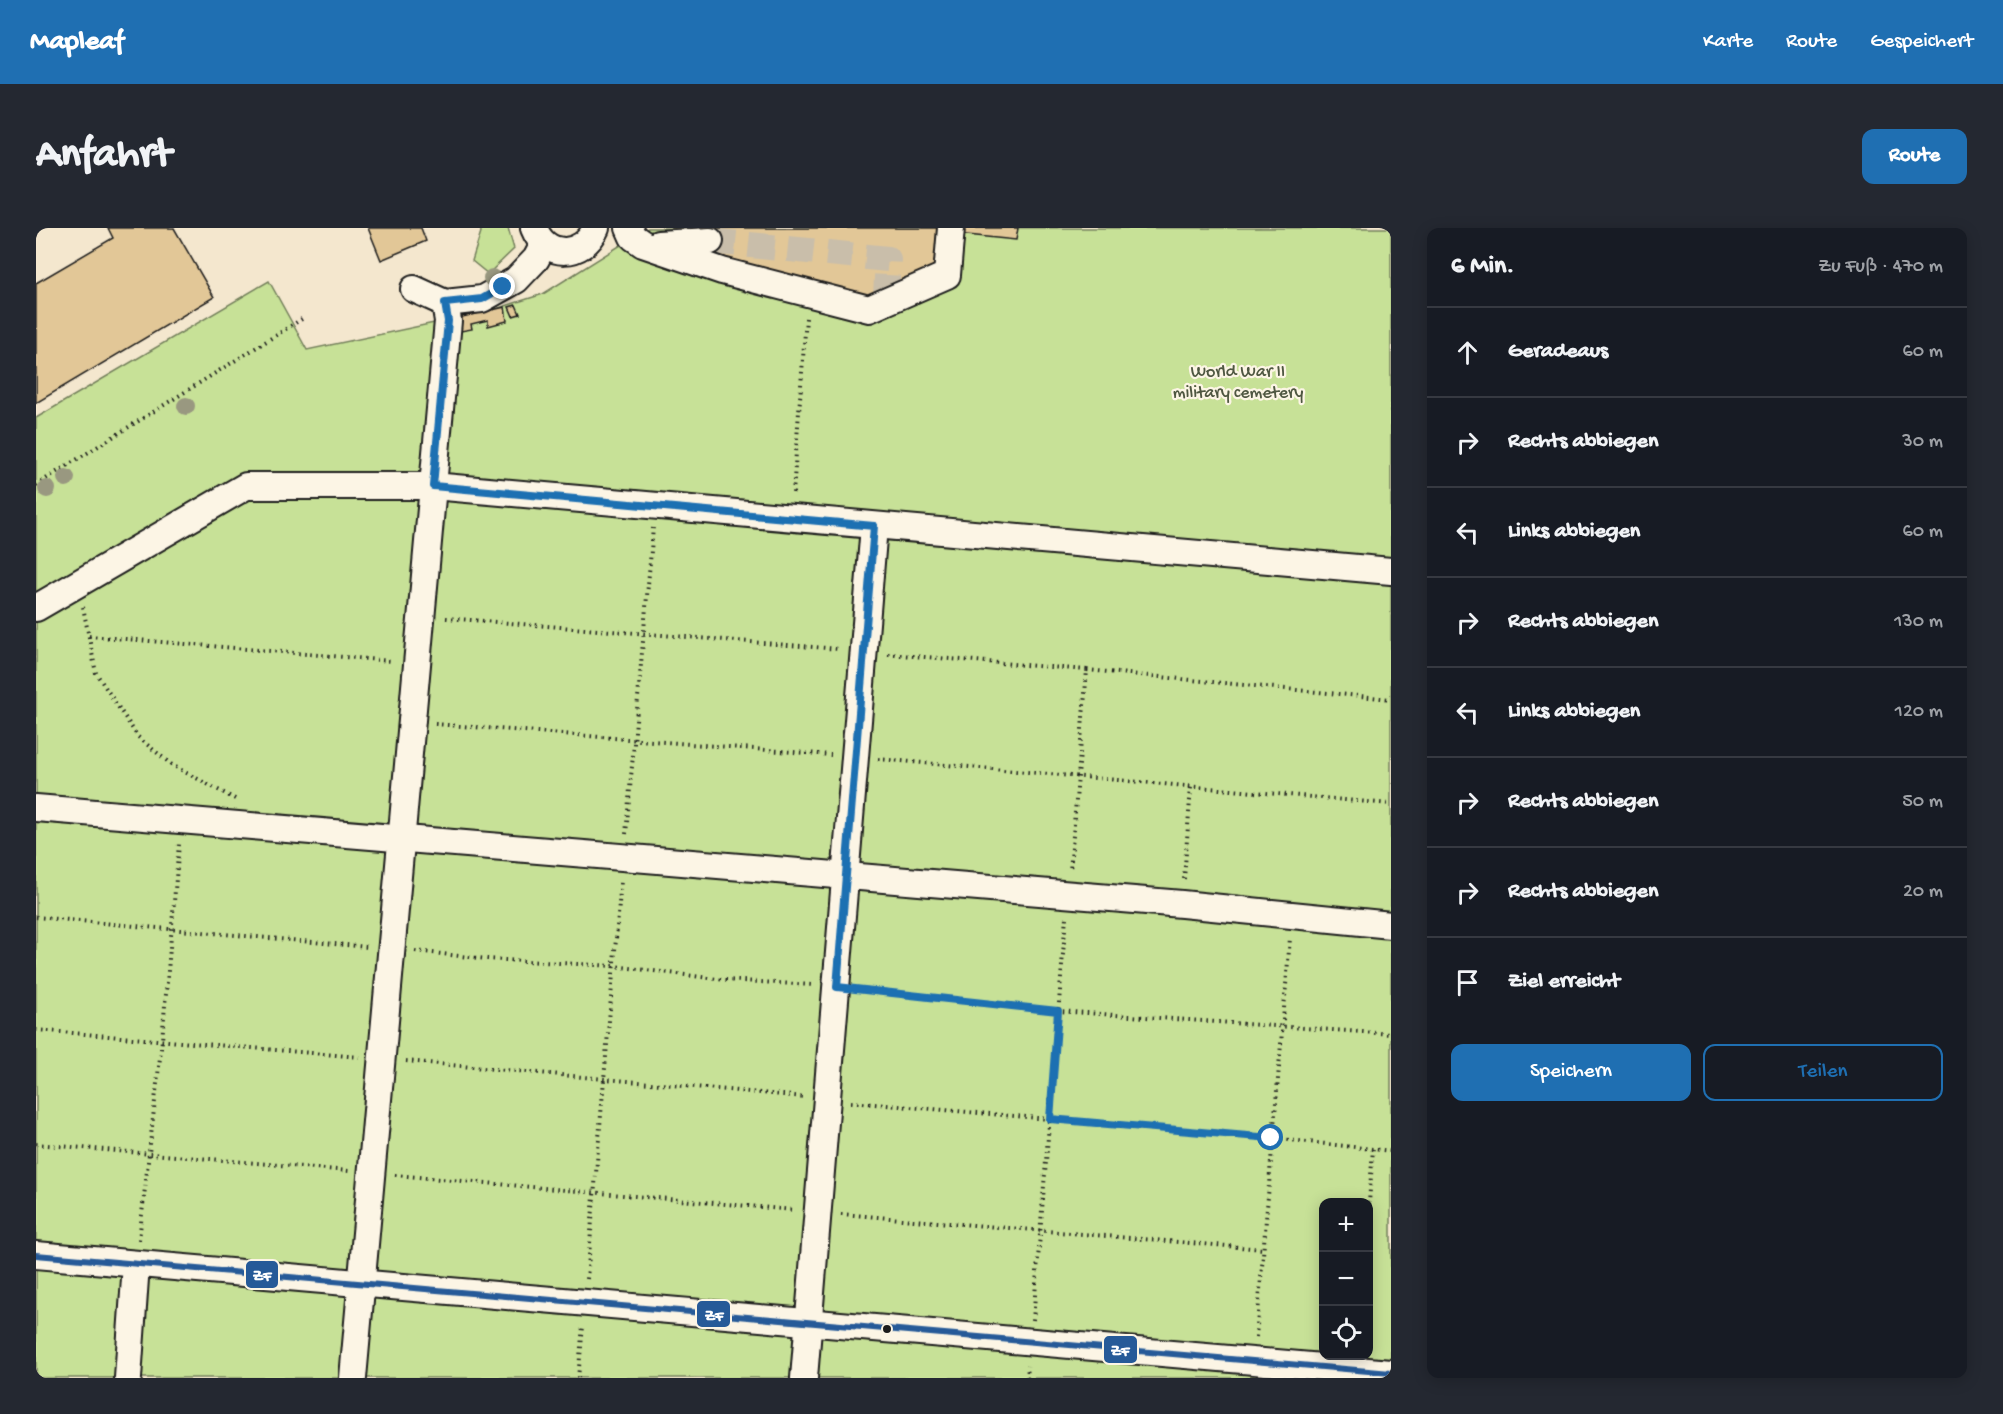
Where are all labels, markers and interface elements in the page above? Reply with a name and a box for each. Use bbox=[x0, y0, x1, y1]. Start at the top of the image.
text: Mapleaf bbox=[30, 26, 124, 59]
text: Karte bbox=[1703, 30, 1753, 55]
text: Route bbox=[1786, 30, 1837, 55]
text: Gespeichert bbox=[1870, 30, 1973, 55]
button: Route bbox=[1862, 129, 1967, 184]
text: Anfahrt bbox=[36, 132, 171, 181]
text: 6 Min. bbox=[1451, 252, 1515, 283]
text: Zu Fuß · 470 m bbox=[1818, 256, 1943, 279]
route end bbox=[489, 273, 515, 299]
icon: ahead bbox=[1451, 336, 1484, 369]
text: Geradeaus bbox=[1508, 339, 1608, 365]
text: 60 m bbox=[1903, 341, 1943, 364]
park label: World War II military cemetery bbox=[1173, 362, 1304, 404]
icon: right bbox=[1451, 426, 1484, 459]
text: Rechts abbiegen bbox=[1508, 429, 1658, 455]
text: 30 m bbox=[1902, 431, 1943, 454]
icon: left bbox=[1451, 516, 1484, 549]
text: Links abbiegen bbox=[1508, 519, 1640, 545]
text: 60 m bbox=[1903, 521, 1943, 544]
icon: right bbox=[1451, 606, 1484, 639]
text: Rechts abbiegen bbox=[1508, 609, 1658, 635]
text: 130 m bbox=[1894, 611, 1943, 634]
icon: left bbox=[1451, 696, 1484, 729]
text: Links abbiegen bbox=[1508, 699, 1640, 725]
text: 120 m bbox=[1895, 701, 1943, 724]
icon: right bbox=[1451, 786, 1484, 819]
text: Rechts abbiegen bbox=[1508, 789, 1658, 815]
text: 50 m bbox=[1902, 791, 1943, 814]
icon: right bbox=[1451, 876, 1484, 909]
text: Rechts abbiegen bbox=[1508, 879, 1658, 905]
text: 20 m bbox=[1903, 881, 1943, 904]
icon: arrive bbox=[1451, 966, 1484, 999]
text: Ziel erreicht bbox=[1508, 969, 1620, 995]
button: Speichern bbox=[1451, 1044, 1691, 1101]
button: Teilen bbox=[1703, 1044, 1943, 1101]
route start bbox=[1257, 1124, 1283, 1150]
map controls bbox=[1319, 1198, 1373, 1360]
button: + bbox=[1319, 1198, 1373, 1252]
button: − bbox=[1319, 1252, 1373, 1306]
line badge: ZF bbox=[245, 1260, 279, 1289]
text: ZF bbox=[253, 1268, 273, 1287]
line badge: ZF bbox=[696, 1300, 731, 1328]
button: locate bbox=[1319, 1306, 1373, 1360]
text: ZF bbox=[705, 1308, 725, 1327]
unlabelled marker bbox=[881, 1323, 893, 1335]
line badge: ZF bbox=[1103, 1335, 1138, 1364]
text: ZF bbox=[1111, 1343, 1131, 1362]

